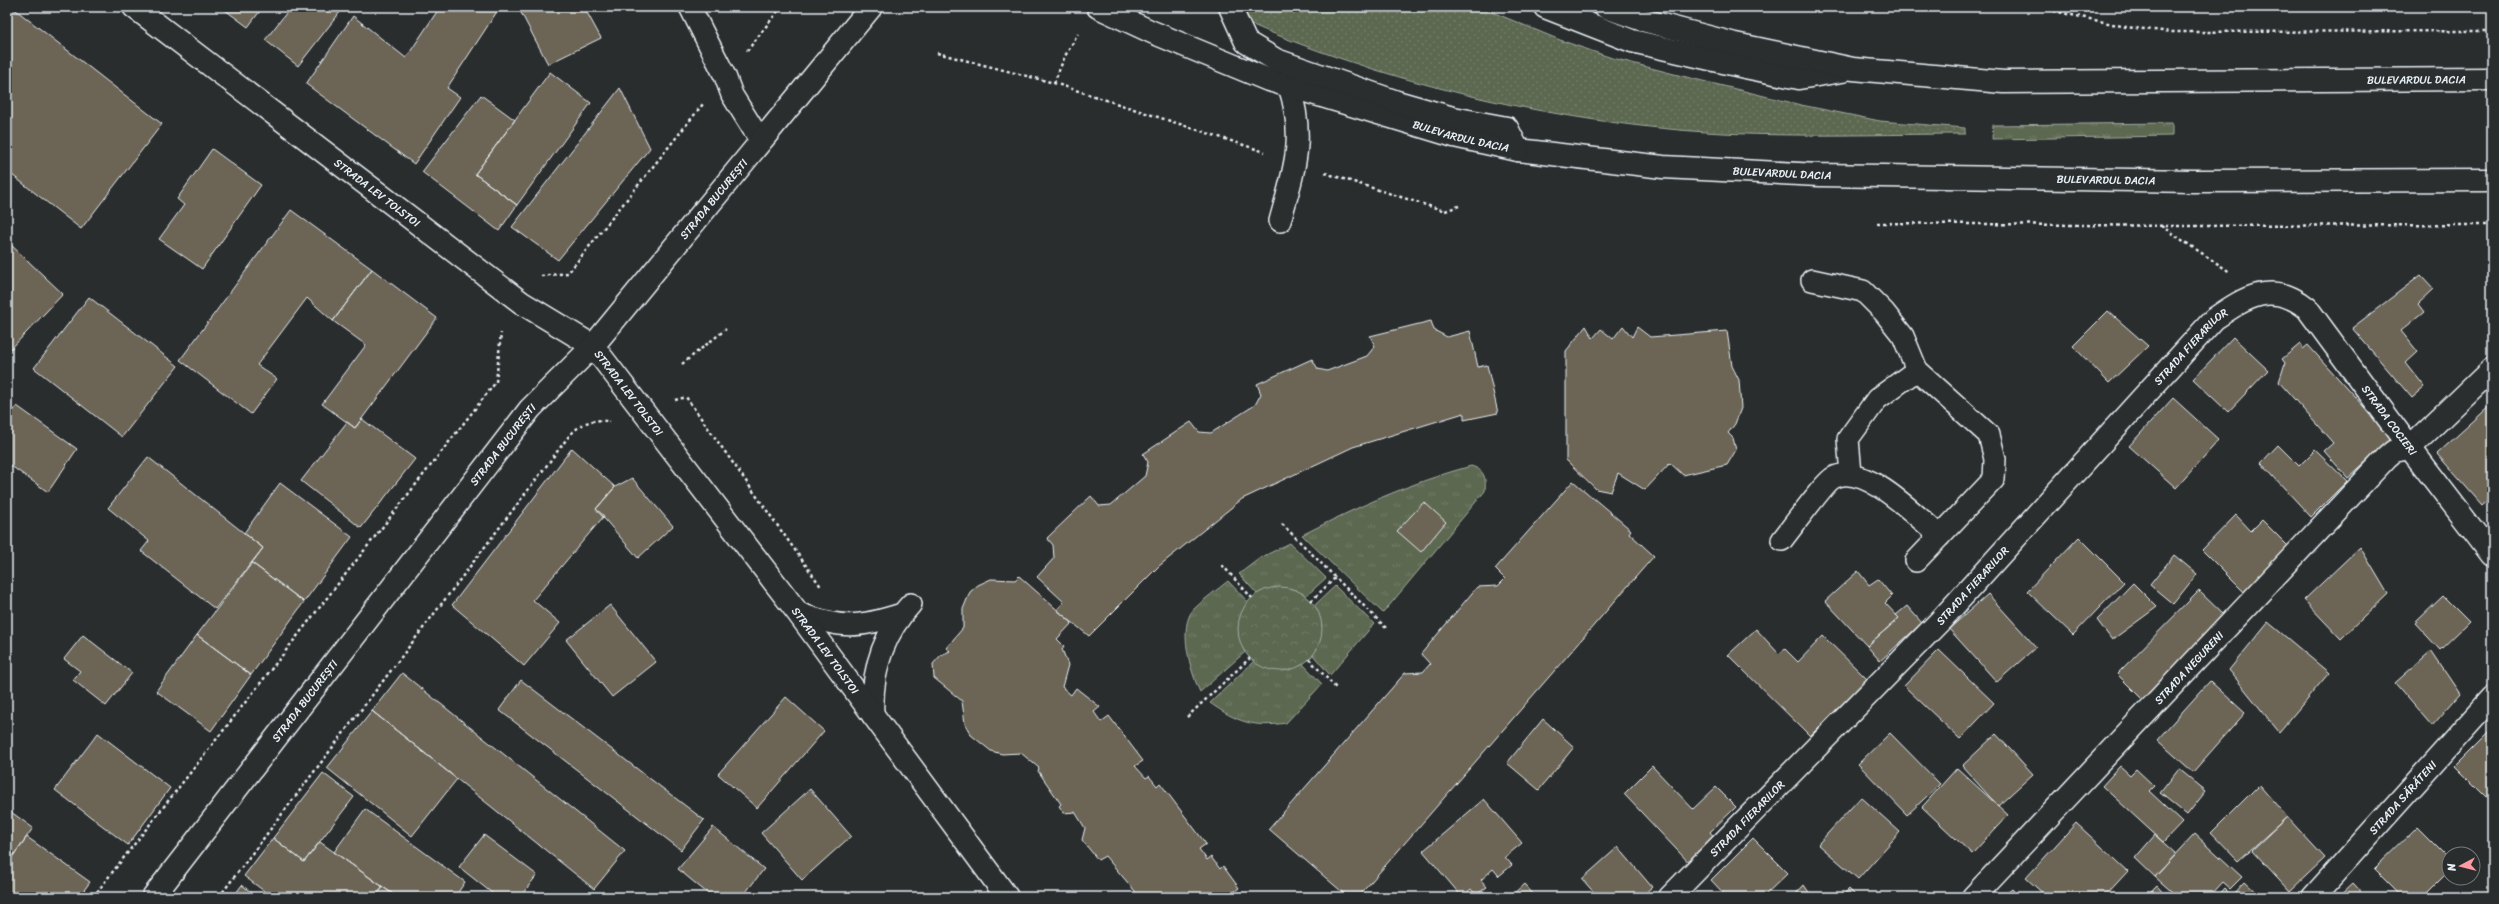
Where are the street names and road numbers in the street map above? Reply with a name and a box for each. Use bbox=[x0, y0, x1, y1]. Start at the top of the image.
street label: BULEVARDUL DACIA bbox=[2367, 70, 2466, 89]
street label: BULEVARDUL DACIA bbox=[1410, 115, 1511, 157]
street label: STRADA LEV TOLSTOI bbox=[330, 153, 425, 232]
street label: STRADA BUCUREȘTI bbox=[675, 154, 753, 244]
street label: BULEVARDUL DACIA bbox=[1732, 161, 1832, 185]
street label: BULEVARDUL DACIA bbox=[2056, 169, 2156, 190]
street label: STRADA FIERARILOR bbox=[2149, 303, 2232, 389]
street label: STRADA LEV TOLSTOI bbox=[590, 346, 669, 441]
street label: STRADA COCIERI bbox=[2357, 380, 2422, 460]
street label: STRADA BUCUREȘTI bbox=[465, 398, 541, 490]
street label: STRADA FIERARILOR bbox=[1931, 541, 2014, 630]
street label: STRADA LEV TOLSTOI bbox=[787, 602, 865, 699]
street label: STRADA NEGURENI bbox=[2149, 626, 2229, 709]
street label: STRADA BUCUREȘTI bbox=[267, 655, 343, 746]
street label: STRADA SĂRĂTENI bbox=[2364, 755, 2442, 839]
street label: STRADA FIERARILOR bbox=[1705, 775, 1789, 861]

